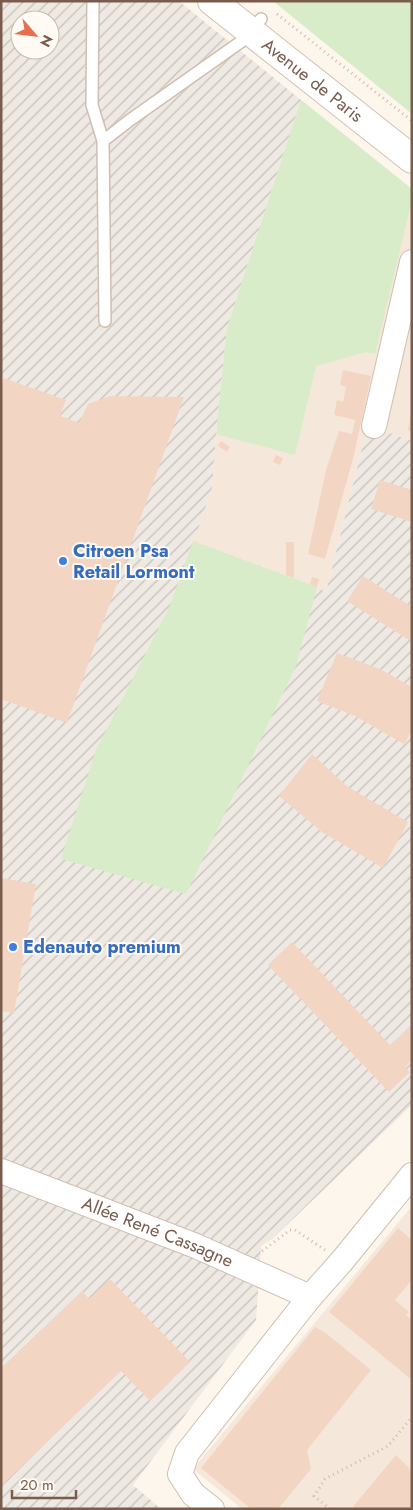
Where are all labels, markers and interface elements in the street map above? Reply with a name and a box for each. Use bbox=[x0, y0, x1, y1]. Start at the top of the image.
north arrow bbox=[10, 10, 60, 60]
text: N bbox=[35, 31, 58, 51]
street label: Avenue de Paris bbox=[256, 32, 369, 129]
place label: Citroen Psa Retail Lormont bbox=[73, 538, 195, 585]
marker: Citroen Psa Retail Lormont bbox=[57, 555, 69, 567]
place label: Edenauto premium bbox=[23, 934, 181, 960]
marker: Edenauto premium bbox=[7, 941, 19, 953]
street label: Allée René Cassagne bbox=[78, 1190, 237, 1274]
scale bar bbox=[12, 1468, 76, 1500]
text: 20 m bbox=[20, 1474, 54, 1496]

